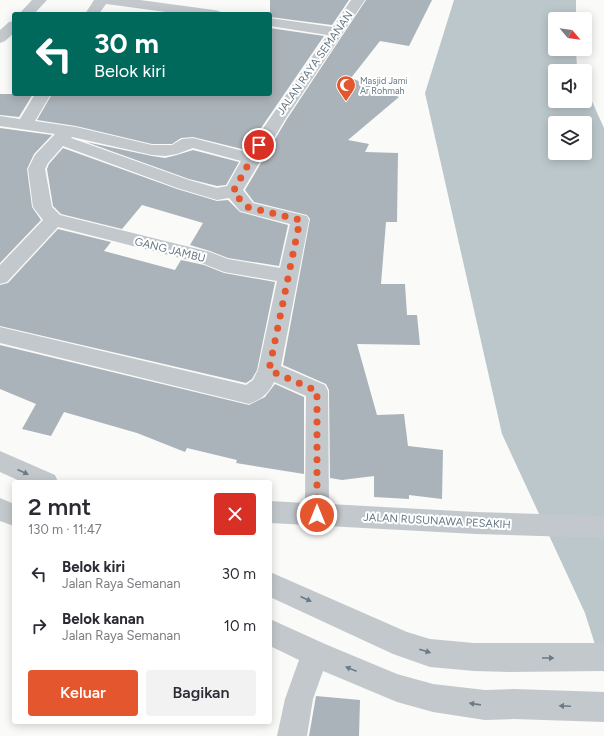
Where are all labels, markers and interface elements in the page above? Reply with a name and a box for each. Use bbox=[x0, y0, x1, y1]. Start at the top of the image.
street label: JALAN RAYA SEMANAN bbox=[274, 9, 356, 117]
north arrow bbox=[548, 12, 592, 56]
map controls bbox=[548, 12, 592, 160]
text: 30 m bbox=[94, 26, 159, 60]
icon: left bbox=[28, 28, 80, 80]
text: Belok kiri bbox=[94, 60, 166, 82]
button: sound bbox=[548, 64, 592, 108]
mosque icon: Masjid Jami Ar Rohmah bbox=[335, 74, 357, 102]
place label: Masjid Jami Ar Rohmah bbox=[360, 75, 407, 96]
button: layers bbox=[548, 116, 592, 160]
pin bbox=[242, 128, 276, 162]
icon: arrive bbox=[248, 134, 270, 156]
street label: GANG JAMBU bbox=[133, 235, 207, 265]
one-way arrow bbox=[17, 469, 29, 475]
text: 2 mnt bbox=[28, 492, 91, 521]
button: close bbox=[214, 493, 256, 535]
position arrow bbox=[296, 494, 338, 536]
street label: JALAN RUSUNAWA PESAKIH bbox=[363, 511, 511, 531]
text: 130 m · 11:47 bbox=[28, 522, 102, 537]
text: Belok kiri bbox=[62, 558, 125, 576]
icon: left bbox=[28, 563, 50, 585]
text: 30 m bbox=[222, 565, 256, 583]
text: Jalan Raya Semanan bbox=[62, 576, 180, 591]
one-way arrow bbox=[300, 597, 312, 603]
text: Belok kanan bbox=[62, 610, 144, 628]
icon: right bbox=[28, 615, 50, 637]
text: 10 m bbox=[224, 617, 256, 635]
text: Jalan Raya Semanan bbox=[62, 628, 180, 643]
one-way arrow bbox=[419, 648, 431, 654]
one-way arrow bbox=[542, 655, 555, 661]
one-way arrow bbox=[345, 665, 357, 672]
button: Keluar bbox=[28, 670, 138, 716]
button: Bagikan bbox=[146, 670, 256, 716]
one-way arrow bbox=[469, 701, 482, 707]
one-way arrow bbox=[559, 702, 571, 709]

